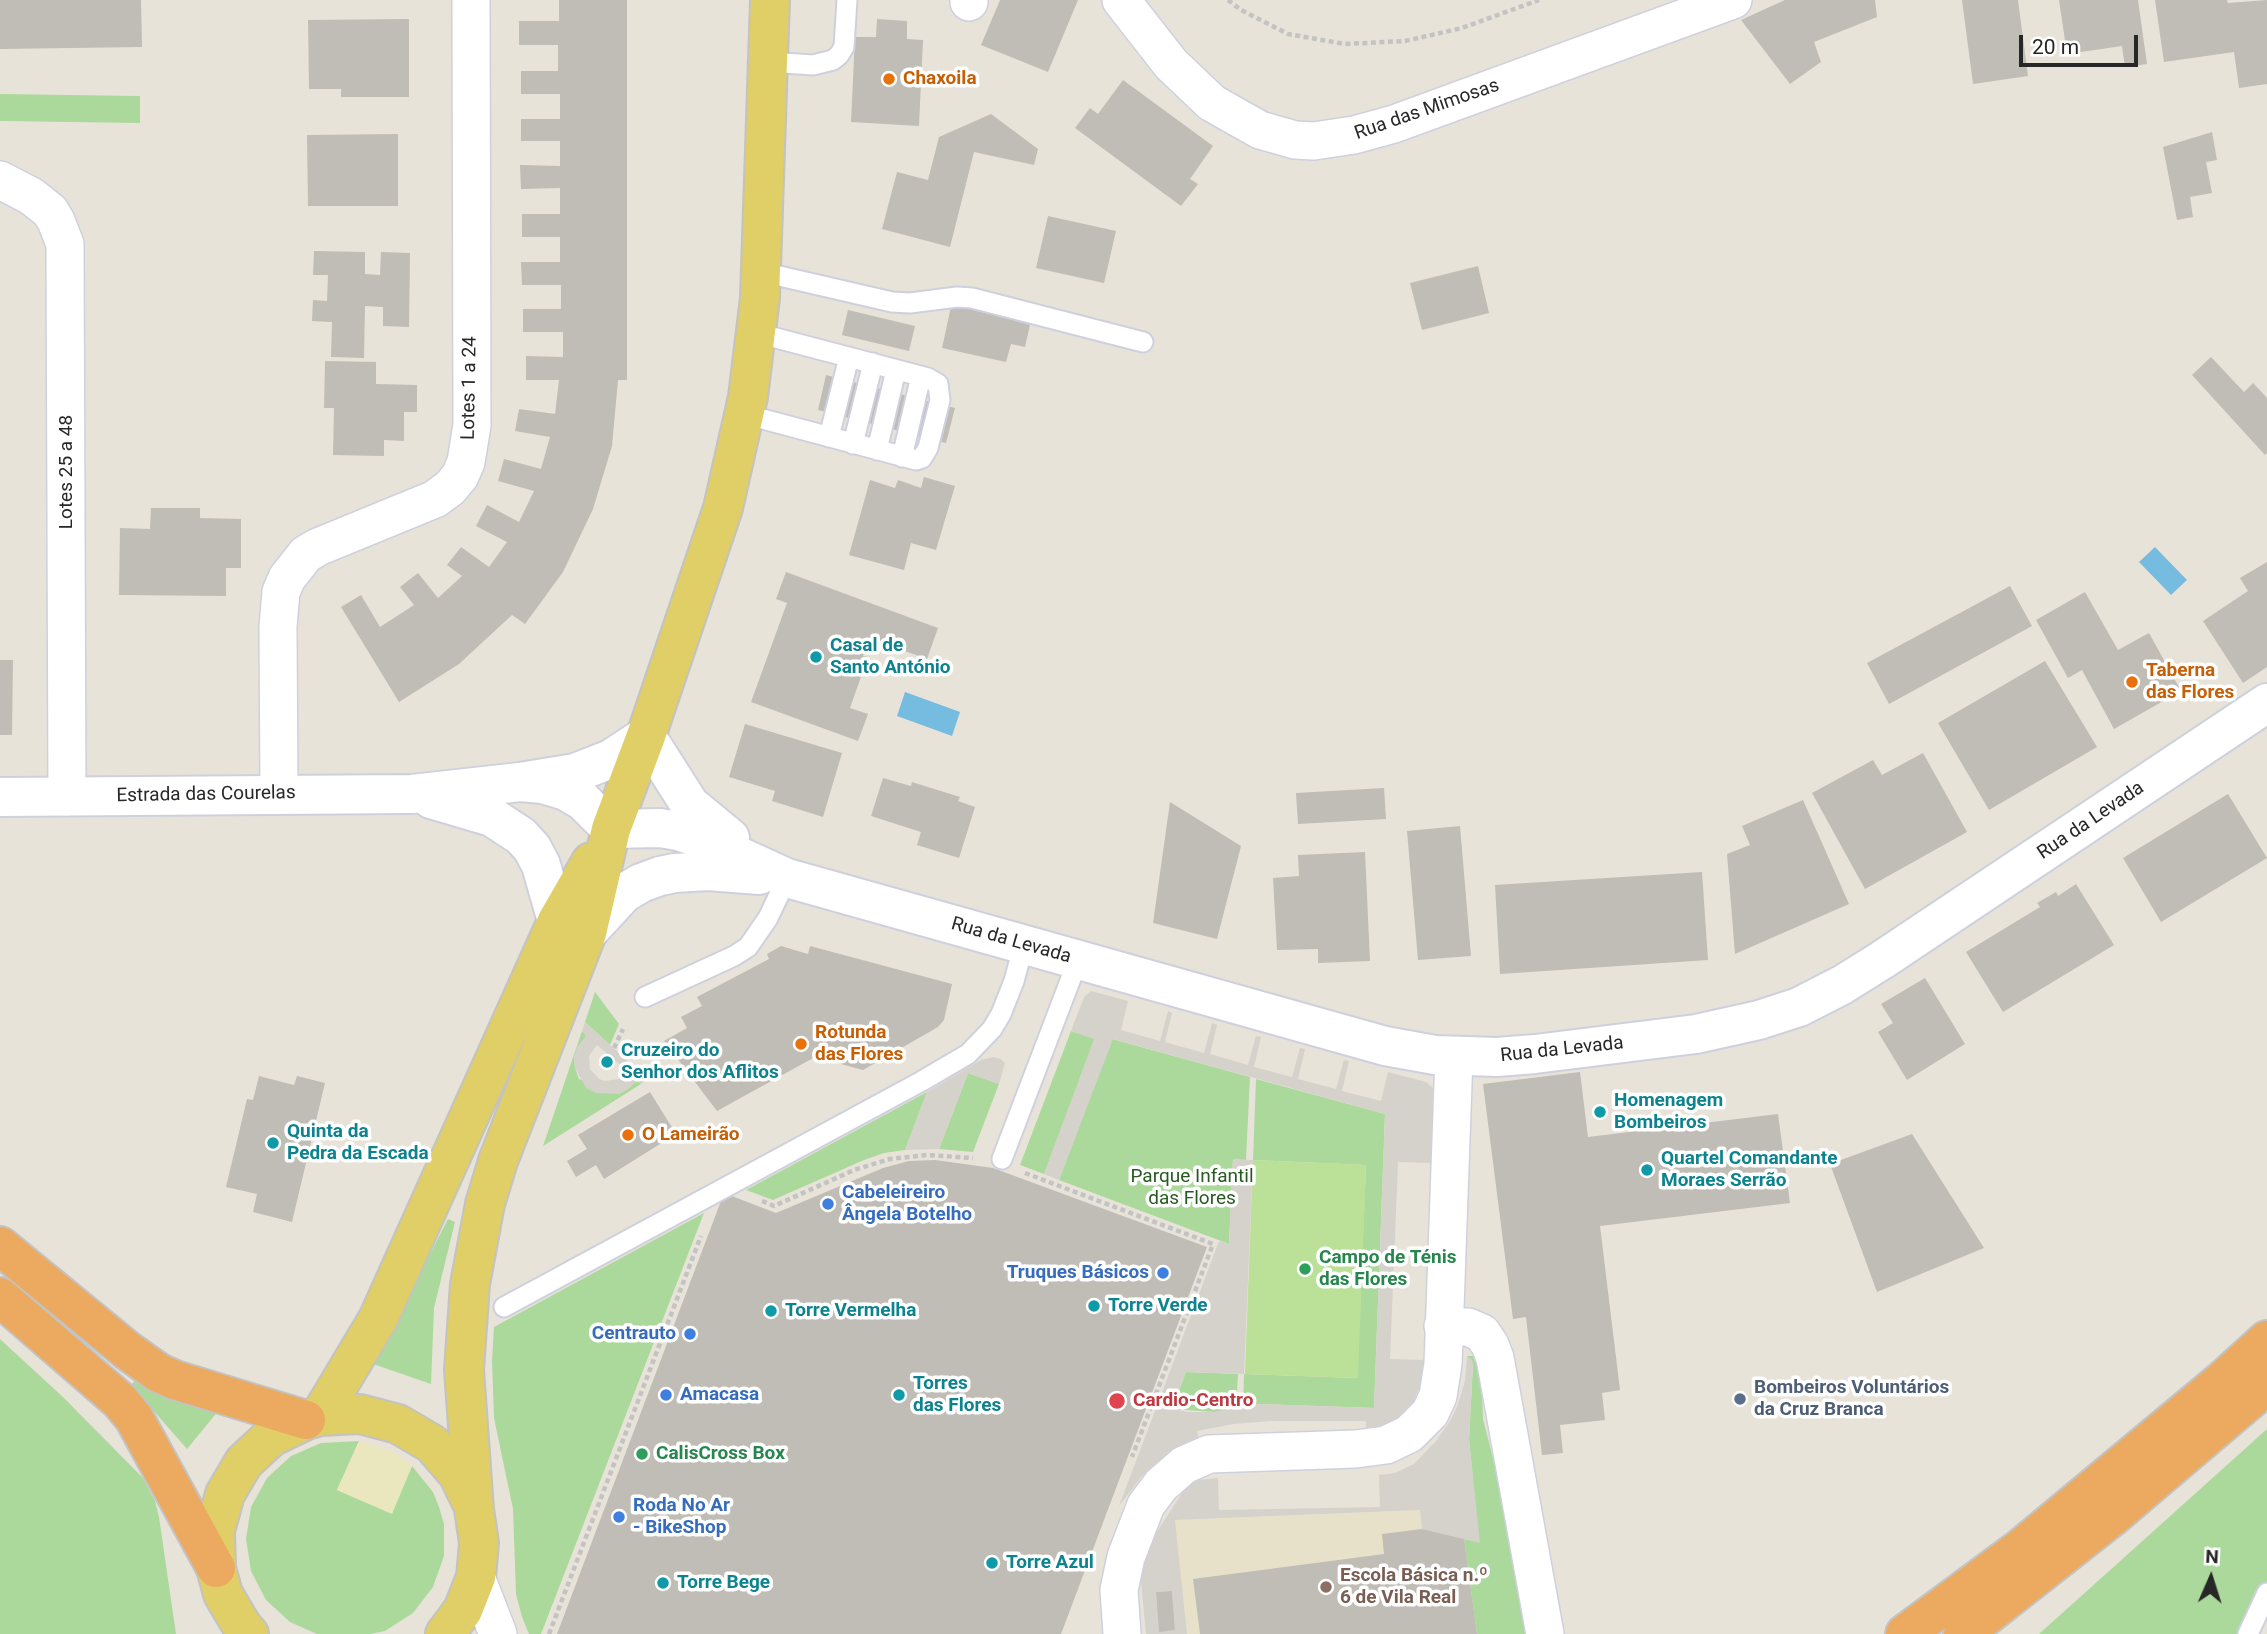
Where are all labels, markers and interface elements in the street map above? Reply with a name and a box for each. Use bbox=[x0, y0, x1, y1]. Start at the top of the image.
scale bar bbox=[2022, 21, 2141, 65]
text: 20 m bbox=[2032, 35, 2079, 59]
place label: Chaxoila bbox=[903, 68, 977, 90]
marker: Chaxoila bbox=[881, 71, 897, 87]
street label: Rua das Mimosas bbox=[1352, 75, 1502, 145]
street label: Lotes 1 a 24 bbox=[458, 336, 482, 440]
street label: Lotes 25 a 48 bbox=[56, 415, 78, 529]
place label: Casal de Santo António bbox=[830, 635, 951, 679]
marker: Casal de Santo António bbox=[808, 649, 824, 665]
place label: Taberna das Flores bbox=[2146, 660, 2234, 704]
marker: Taberna das Flores bbox=[2124, 674, 2140, 690]
street label: Rua da Levada bbox=[2033, 777, 2149, 865]
street label: Estrada das Courelas bbox=[116, 782, 296, 808]
street label: Rua da Levada bbox=[948, 913, 1074, 969]
place label: Rotunda das Flores bbox=[815, 1022, 903, 1066]
street label: Rua da Levada bbox=[1499, 1032, 1625, 1068]
marker: Rotunda das Flores bbox=[793, 1036, 809, 1052]
place label: Cruzeiro do Senhor dos Aflitos bbox=[621, 1040, 779, 1084]
marker: Cruzeiro do Senhor dos Aflitos bbox=[599, 1054, 615, 1070]
place label: Homenagem Bombeiros bbox=[1614, 1090, 1723, 1134]
marker: Homenagem Bombeiros bbox=[1592, 1104, 1608, 1120]
place label: Quinta da Pedra da Escada bbox=[287, 1121, 429, 1165]
place label: O Lameirão bbox=[642, 1124, 740, 1146]
marker: O Lameirão bbox=[620, 1127, 636, 1143]
marker: Quinta da Pedra da Escada bbox=[265, 1135, 281, 1151]
place label: Quartel Comandante Moraes Serrão bbox=[1661, 1148, 1837, 1192]
marker: Quartel Comandante Moraes Serrão bbox=[1639, 1162, 1655, 1178]
park label: Parque Infantil das Flores bbox=[1130, 1166, 1254, 1210]
place label: Cabeleireiro Ângela Botelho bbox=[842, 1182, 972, 1226]
marker: Cabeleireiro Ângela Botelho bbox=[820, 1196, 836, 1212]
place label: Campo de Ténis das Flores bbox=[1319, 1247, 1456, 1291]
marker: Campo de Ténis das Flores bbox=[1297, 1261, 1313, 1277]
place label: Truques Básicos bbox=[1007, 1262, 1149, 1284]
marker: Truques Básicos bbox=[1155, 1265, 1171, 1281]
place label: Torre Verde bbox=[1108, 1295, 1208, 1317]
marker: Torre Verde bbox=[1086, 1298, 1102, 1314]
place label: Torre Vermelha bbox=[785, 1300, 916, 1322]
marker: Torre Vermelha bbox=[763, 1303, 779, 1319]
place label: Centrauto bbox=[592, 1323, 676, 1345]
marker: Centrauto bbox=[682, 1326, 698, 1342]
place label: Torres das Flores bbox=[913, 1373, 1001, 1417]
place label: Bombeiros Voluntários da Cruz Branca bbox=[1754, 1377, 1949, 1421]
place label: Amacasa bbox=[680, 1384, 759, 1406]
marker: Amacasa bbox=[658, 1387, 674, 1403]
marker: Torres das Flores bbox=[891, 1387, 907, 1403]
place label: Cardio-Centro bbox=[1133, 1390, 1253, 1412]
marker: Cardio-Centro bbox=[1107, 1391, 1127, 1411]
marker: Bombeiros Voluntários da Cruz Branca bbox=[1732, 1391, 1748, 1407]
place label: CalisCross Box bbox=[656, 1443, 785, 1465]
marker: CalisCross Box bbox=[634, 1446, 650, 1462]
place label: Roda No Ar - BikeShop bbox=[633, 1495, 730, 1539]
marker: Roda No Ar - BikeShop bbox=[611, 1509, 627, 1525]
north arrow bbox=[2176, 1543, 2246, 1613]
text: N bbox=[2205, 1545, 2219, 1568]
place label: Torre Azul bbox=[1006, 1552, 1094, 1574]
marker: Torre Azul bbox=[984, 1555, 1000, 1571]
place label: Escola Básica n.º 6 de Vila Real bbox=[1340, 1565, 1488, 1609]
place label: Torre Bege bbox=[677, 1572, 770, 1594]
marker: Torre Bege bbox=[655, 1575, 671, 1591]
marker: Escola Básica n.º 6 de Vila Real bbox=[1318, 1579, 1334, 1595]

